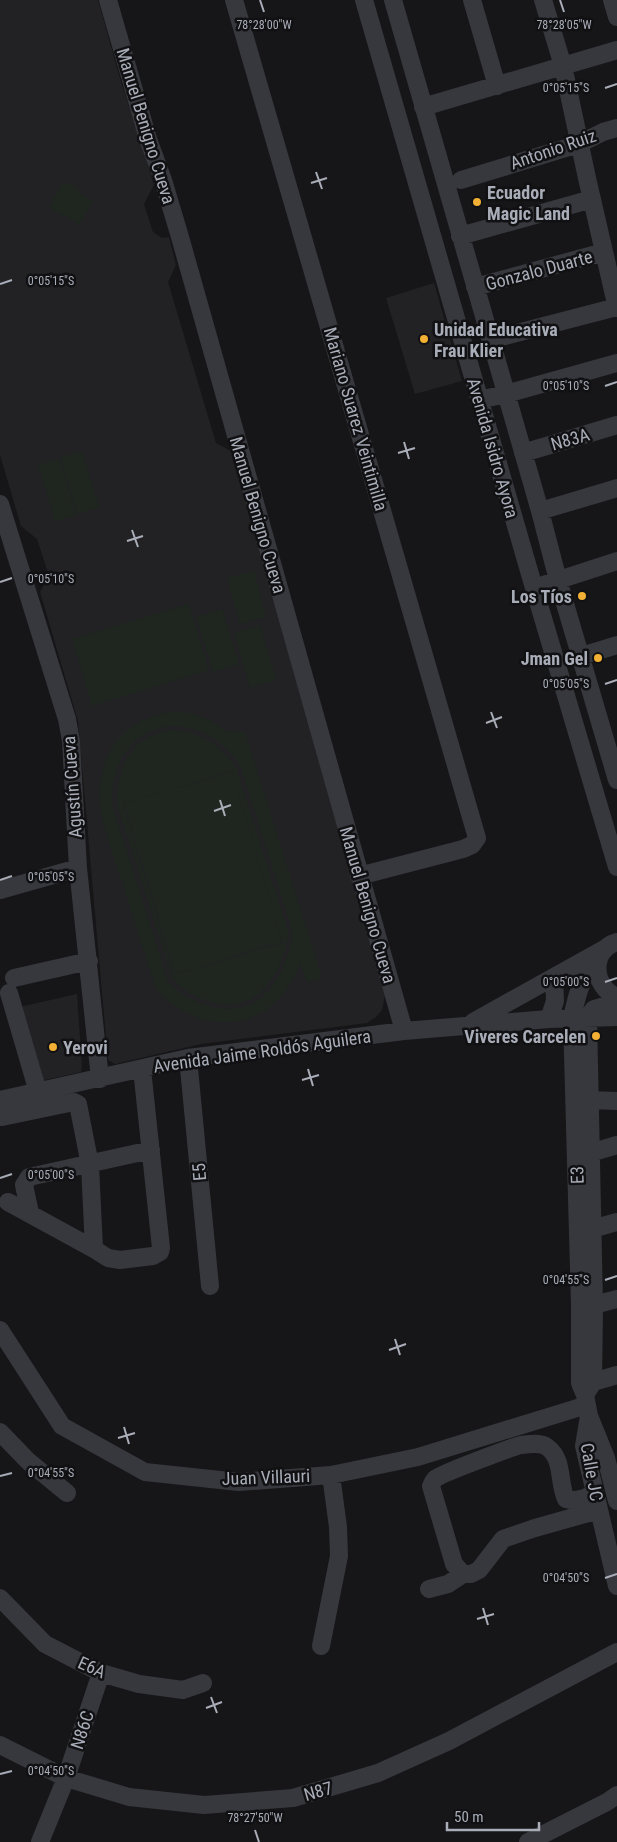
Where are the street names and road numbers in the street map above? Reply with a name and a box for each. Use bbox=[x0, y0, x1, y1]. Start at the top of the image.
street label: Manuel Benigno Cueva bbox=[112, 46, 180, 206]
street label: Antonio Ruiz bbox=[507, 124, 599, 174]
street label: Gonzalo Duarte bbox=[483, 246, 595, 294]
street label: Mariano Suarez Veintimilla bbox=[320, 325, 392, 513]
street label: Avenida Isidro Ayora bbox=[463, 375, 523, 521]
street label: N83A bbox=[548, 423, 592, 455]
street label: Manuel Benigno Cueva bbox=[226, 434, 290, 596]
street label: Agustín Cueva bbox=[58, 735, 86, 839]
street label: Manuel Benigno Cueva bbox=[336, 824, 400, 986]
street label: Avenida Jaime Roldós Aguilera bbox=[152, 1025, 372, 1077]
street label: E5 bbox=[188, 1162, 210, 1182]
street label: E3 bbox=[566, 1166, 588, 1184]
street label: Calle JC bbox=[577, 1441, 607, 1503]
street label: Juan Villauri bbox=[222, 1465, 310, 1489]
street label: E6A bbox=[75, 1652, 110, 1683]
street label: N86C bbox=[66, 1708, 98, 1752]
street label: N87 bbox=[301, 1777, 335, 1805]

